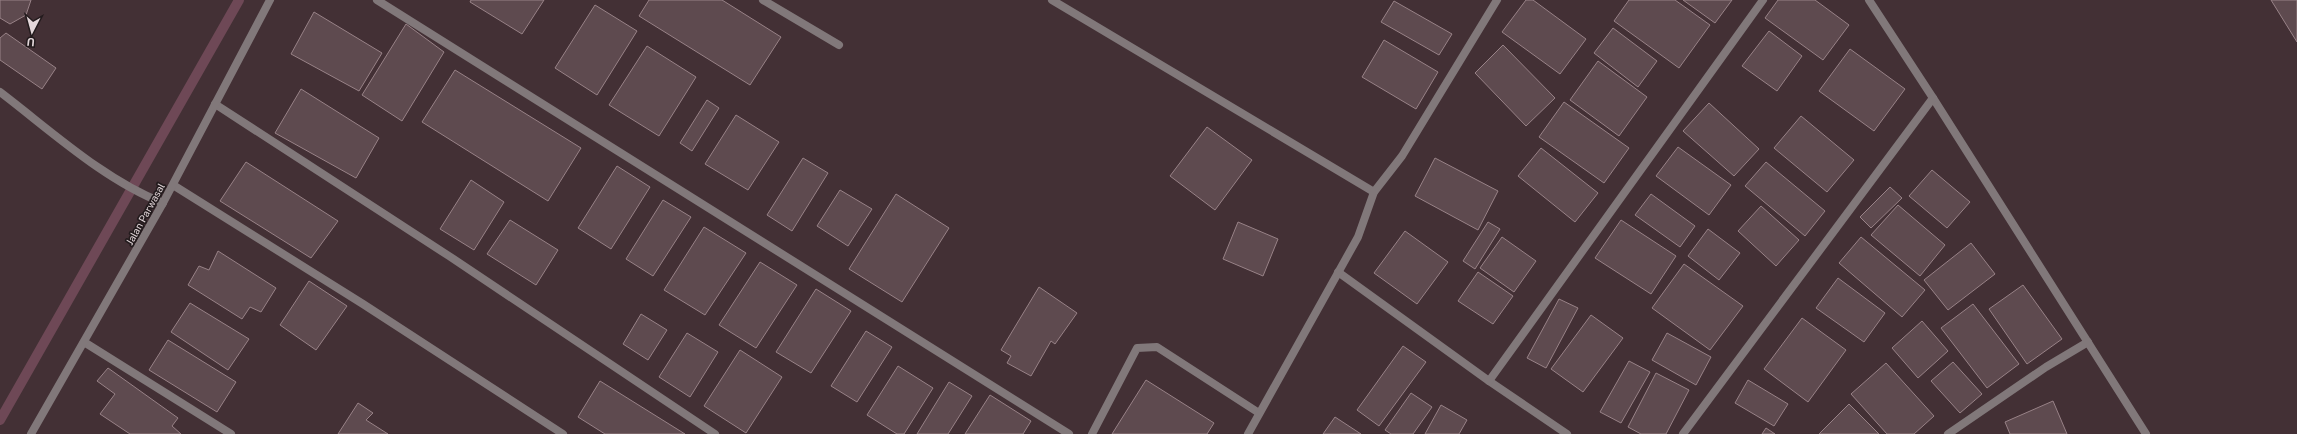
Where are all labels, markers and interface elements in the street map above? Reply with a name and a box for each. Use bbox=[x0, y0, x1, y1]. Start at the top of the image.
north arrow bbox=[12, 12, 52, 52]
text: U bbox=[26, 36, 36, 48]
street label: Jalan Parwasal bbox=[123, 181, 167, 247]

